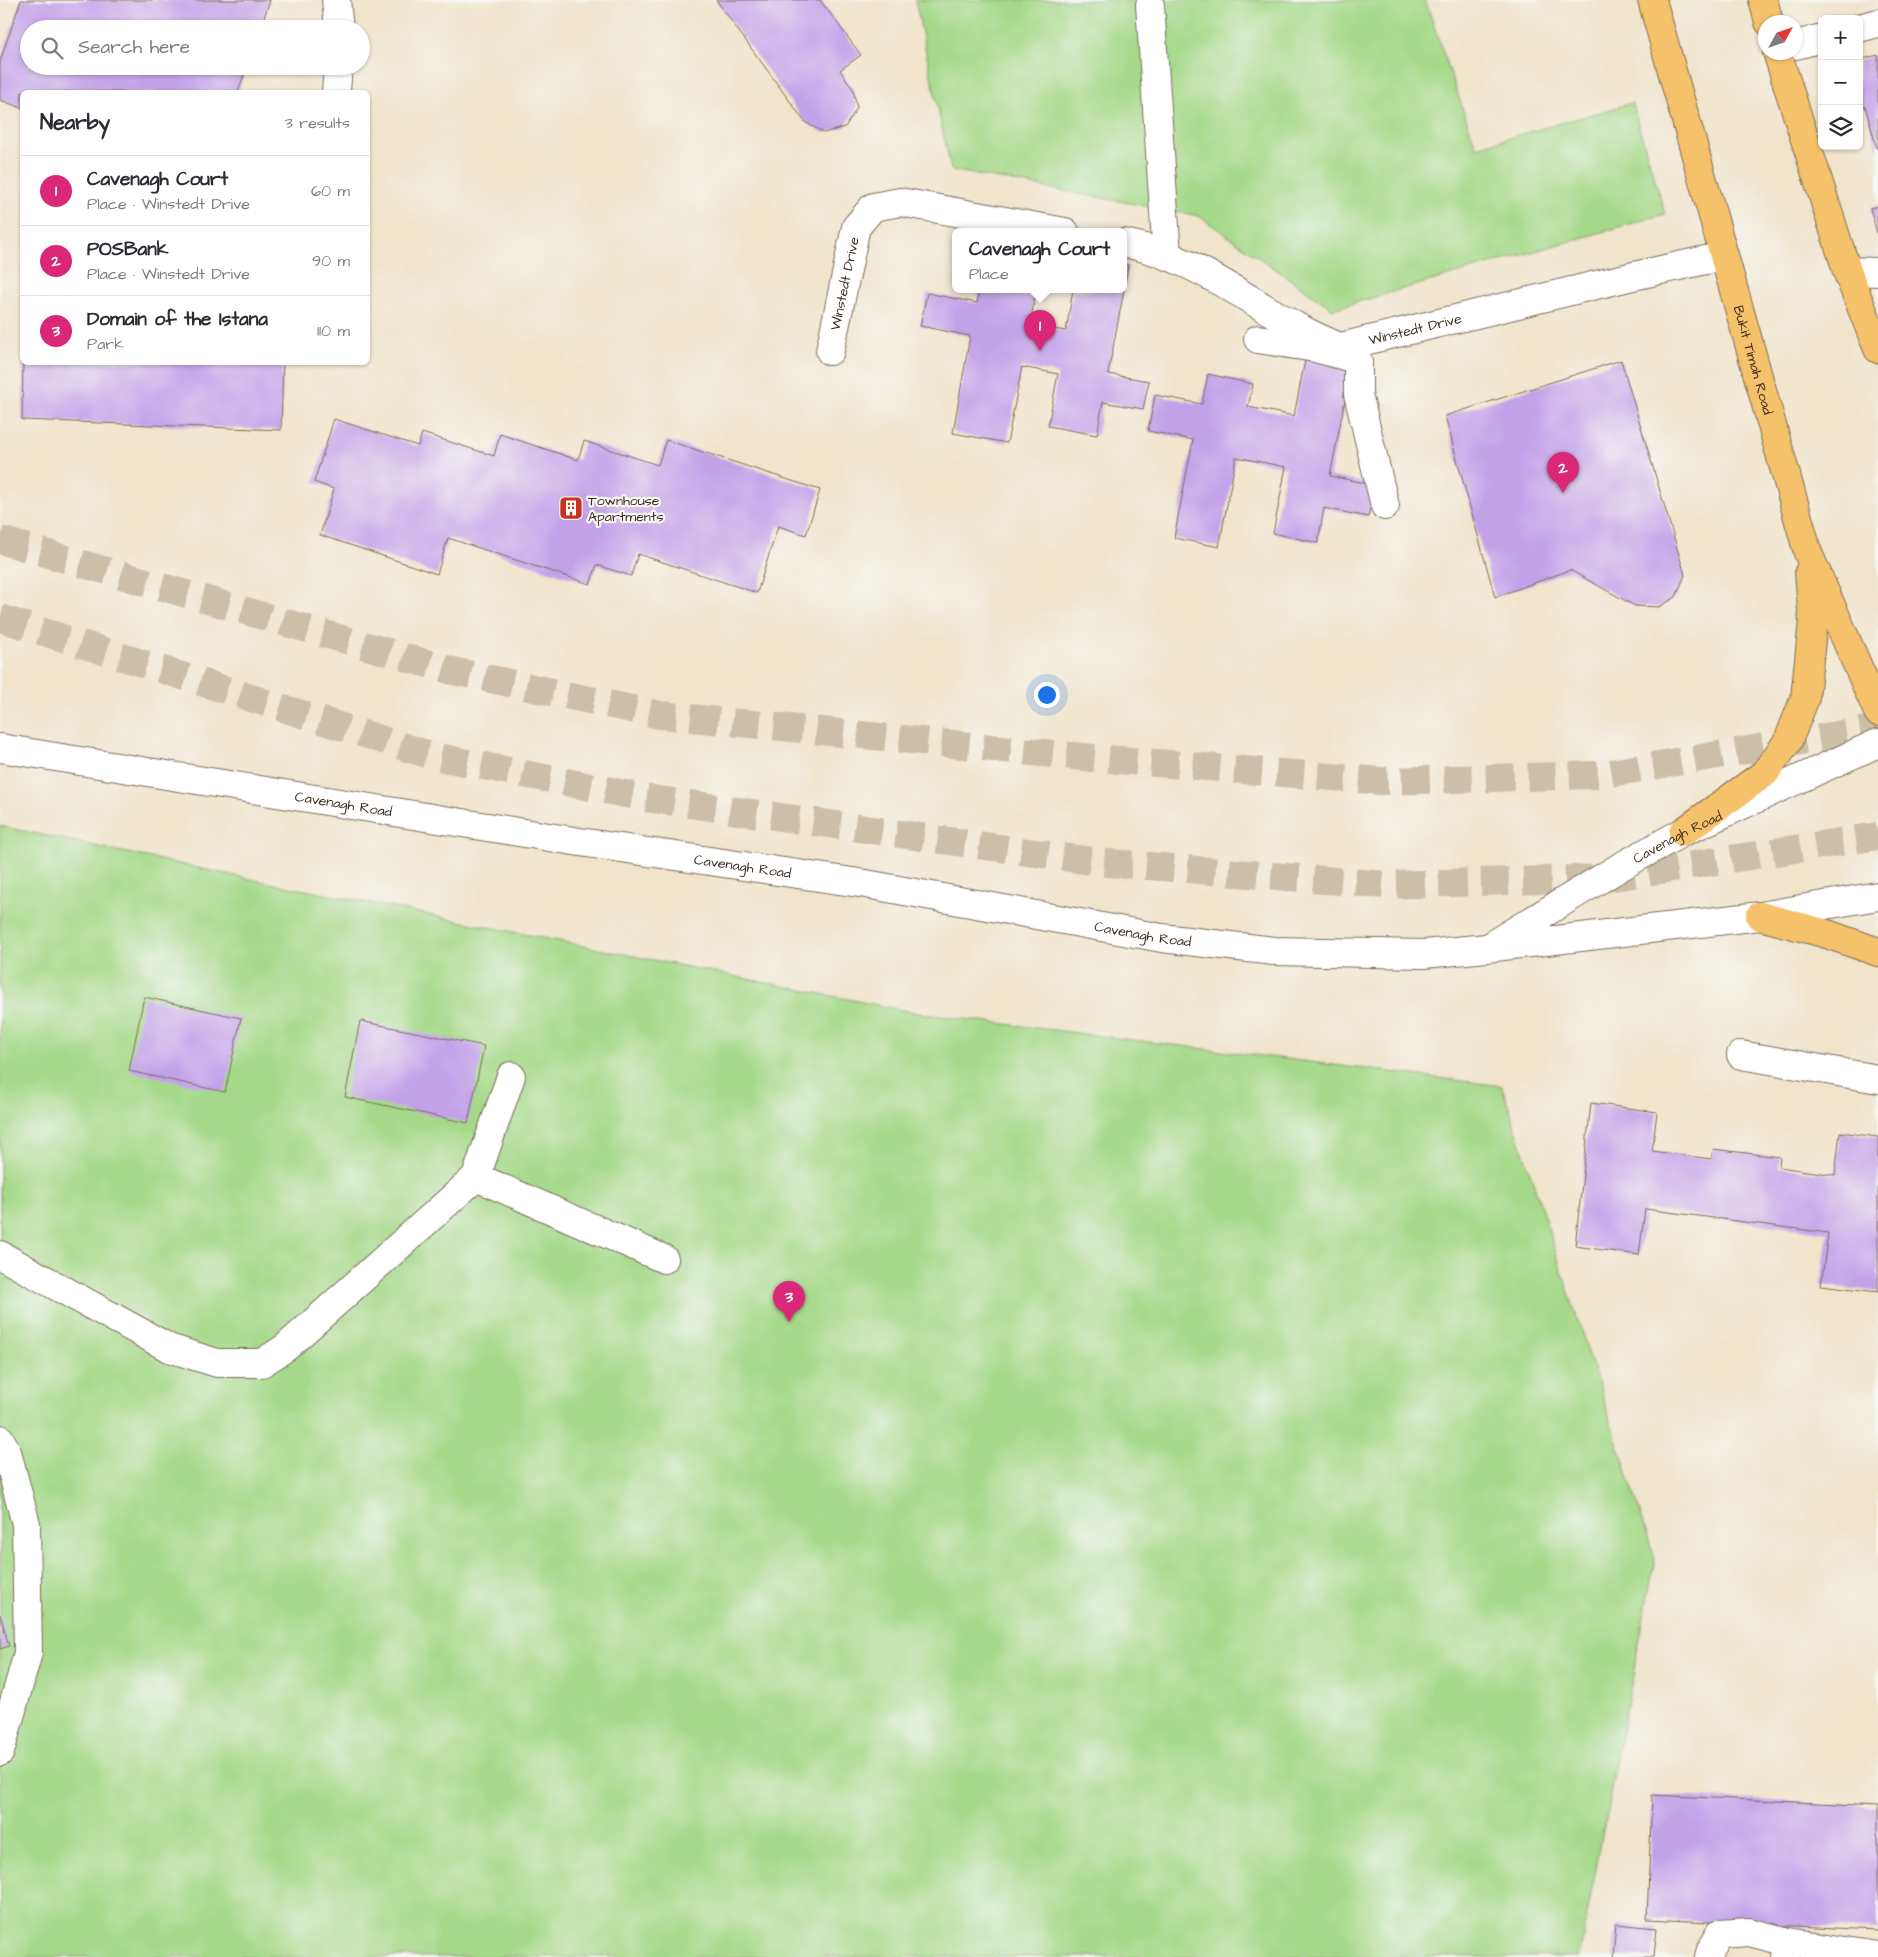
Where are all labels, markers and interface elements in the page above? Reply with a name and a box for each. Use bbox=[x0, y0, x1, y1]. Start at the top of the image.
north arrow bbox=[1758, 15, 1803, 60]
map controls bbox=[1818, 15, 1863, 150]
button: + bbox=[1818, 15, 1863, 60]
search box bbox=[20, 20, 370, 75]
icon: search bbox=[38, 34, 66, 62]
text: Search here bbox=[78, 34, 190, 61]
button: − bbox=[1818, 60, 1863, 105]
button: layers bbox=[1818, 105, 1863, 150]
text: Nearby bbox=[40, 108, 110, 137]
text: 3 results bbox=[285, 112, 350, 134]
text: Cavenagh Court bbox=[87, 166, 228, 193]
text: 1 bbox=[55, 180, 57, 202]
text: 60 m bbox=[311, 180, 350, 202]
text: Place · Winstedt Drive bbox=[87, 193, 250, 215]
popup bbox=[952, 228, 1127, 293]
street label: Winstedt Drive bbox=[826, 235, 865, 332]
text: POSBank bbox=[87, 236, 168, 263]
text: Cavenagh Court bbox=[969, 236, 1110, 263]
text: 2 bbox=[51, 250, 61, 272]
text: 90 m bbox=[312, 250, 350, 272]
text: Place · Winstedt Drive bbox=[87, 263, 250, 285]
text: Place bbox=[969, 263, 1009, 285]
street label: Bukit Timah Road bbox=[1728, 303, 1778, 417]
text: Domain of the Istana bbox=[87, 306, 268, 333]
street label: Winstedt Drive bbox=[1367, 309, 1464, 351]
pin: 1 bbox=[1024, 310, 1056, 351]
text: 3 bbox=[52, 320, 60, 342]
text: 110 m bbox=[317, 320, 350, 342]
text: Park bbox=[87, 333, 124, 355]
pin: 2 bbox=[1547, 452, 1579, 493]
place label: Townhouse Apartments bbox=[588, 491, 663, 527]
building icon: Townhouse Apartments bbox=[558, 495, 584, 521]
your location bbox=[1034, 682, 1060, 708]
street label: Cavenagh Road bbox=[293, 787, 393, 822]
street label: Cavenagh Road bbox=[1629, 807, 1725, 869]
street label: Cavenagh Road bbox=[693, 850, 792, 884]
street label: Cavenagh Road bbox=[1093, 917, 1192, 952]
pin: 3 bbox=[773, 1281, 805, 1322]

